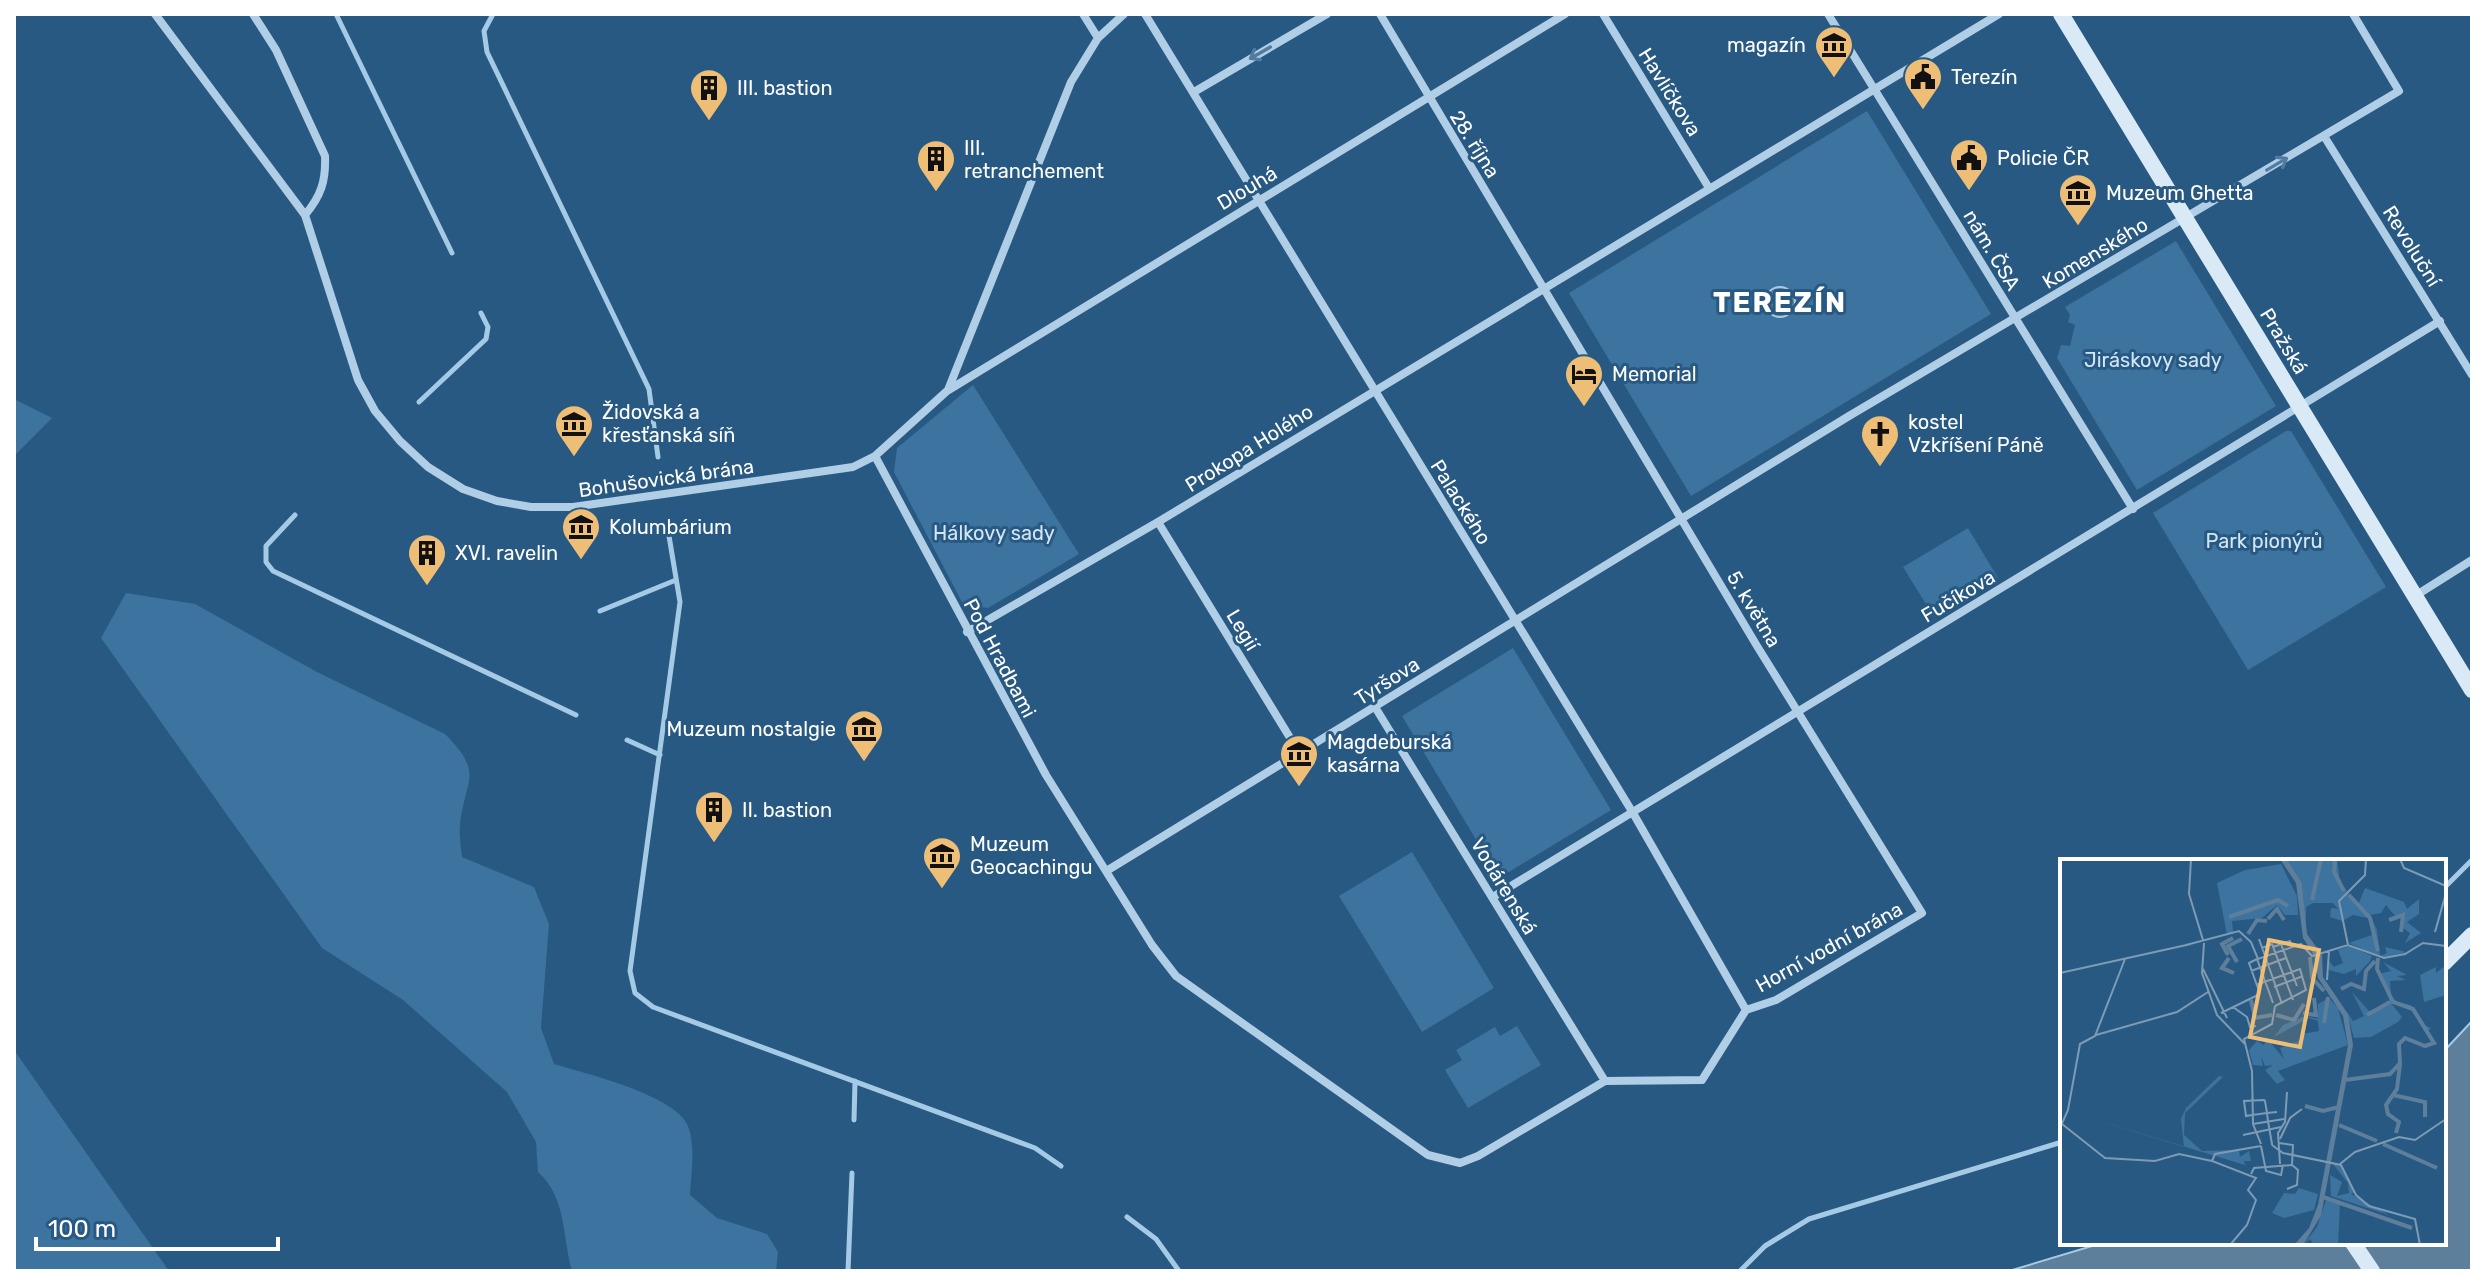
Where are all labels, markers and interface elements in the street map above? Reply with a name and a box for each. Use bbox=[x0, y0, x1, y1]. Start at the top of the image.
museum icon: magazín bbox=[1813, 24, 1855, 79]
place label: magazín bbox=[1727, 33, 1806, 57]
street label: Havlíčkova bbox=[1633, 43, 1707, 141]
one-way arrow bbox=[1249, 46, 1273, 61]
public building icon: Terezín bbox=[1902, 56, 1944, 111]
place label: Terezín bbox=[1951, 65, 2018, 89]
building icon: III. bastion bbox=[688, 67, 730, 122]
place label: III. bastion bbox=[737, 76, 833, 100]
street label: 28. října bbox=[1445, 106, 1505, 182]
place label: III. retranchement bbox=[964, 136, 1104, 183]
public building icon: Policie ČR bbox=[1948, 137, 1990, 192]
building icon: III. retranchement bbox=[915, 138, 957, 193]
place label: Policie ČR bbox=[1997, 146, 2089, 170]
one-way arrow bbox=[2265, 156, 2288, 172]
street label: Dlouhá bbox=[1213, 161, 1281, 215]
museum icon: Muzeum Ghetta bbox=[2057, 172, 2099, 227]
place label: Muzeum Ghetta bbox=[2106, 181, 2254, 205]
street label: Revoluční bbox=[2378, 201, 2447, 292]
street label: nám. ČSA bbox=[1959, 205, 2025, 295]
street label: Komenského bbox=[2038, 212, 2152, 294]
district label: TEREZÍN bbox=[1713, 286, 1847, 319]
street label: Pražská bbox=[2255, 304, 2313, 378]
park label: Jiráskovy sady bbox=[2084, 348, 2222, 372]
hotel icon: Memorial bbox=[1563, 353, 1605, 408]
place label: Memorial bbox=[1612, 362, 1697, 386]
street label: Prokopa Holého bbox=[1181, 399, 1317, 497]
place label: Židovská a křesťanská síň bbox=[602, 400, 735, 447]
museum icon: Židovská a křesťanská síň bbox=[553, 403, 595, 458]
place label: kostel Vzkříšení Páně bbox=[1908, 410, 2044, 457]
church icon: kostel Vzkříšení Páně bbox=[1859, 413, 1901, 468]
street label: Bohušovická brána bbox=[577, 454, 755, 502]
street label: Palackého bbox=[1426, 455, 1496, 549]
museum icon: Kolumbárium bbox=[560, 506, 602, 561]
place label: Kolumbárium bbox=[609, 515, 732, 539]
park label: Hálkovy sady bbox=[933, 521, 1055, 545]
park label: Park pionýrů bbox=[2205, 529, 2323, 553]
building icon: XVI. ravelin bbox=[406, 532, 448, 587]
place label: XVI. ravelin bbox=[455, 541, 558, 565]
street label: Fučíkova bbox=[1917, 565, 1999, 627]
street label: 5. května bbox=[1722, 566, 1786, 652]
street label: Pod Hradbami bbox=[959, 594, 1041, 722]
street label: Legií bbox=[1221, 605, 1265, 656]
street label: Tyršova bbox=[1350, 652, 1424, 710]
museum icon: Muzeum nostalgie bbox=[843, 708, 885, 763]
place label: Muzeum nostalgie bbox=[667, 717, 836, 741]
place label: Magdeburská kasárna bbox=[1327, 730, 1452, 777]
museum icon: Magdeburská kasárna bbox=[1278, 733, 1320, 788]
building icon: II. bastion bbox=[693, 789, 735, 844]
place label: II. bastion bbox=[742, 798, 832, 822]
place label: Muzeum Geocachingu bbox=[970, 832, 1093, 879]
street label: Vodárenská bbox=[1466, 833, 1542, 939]
museum icon: Muzeum Geocachingu bbox=[921, 835, 963, 890]
inset map bbox=[2060, 859, 2446, 1245]
street label: Horní vodní brána bbox=[1751, 897, 1907, 997]
scale bar bbox=[36, 1201, 278, 1251]
text: 100 m bbox=[48, 1215, 116, 1243]

